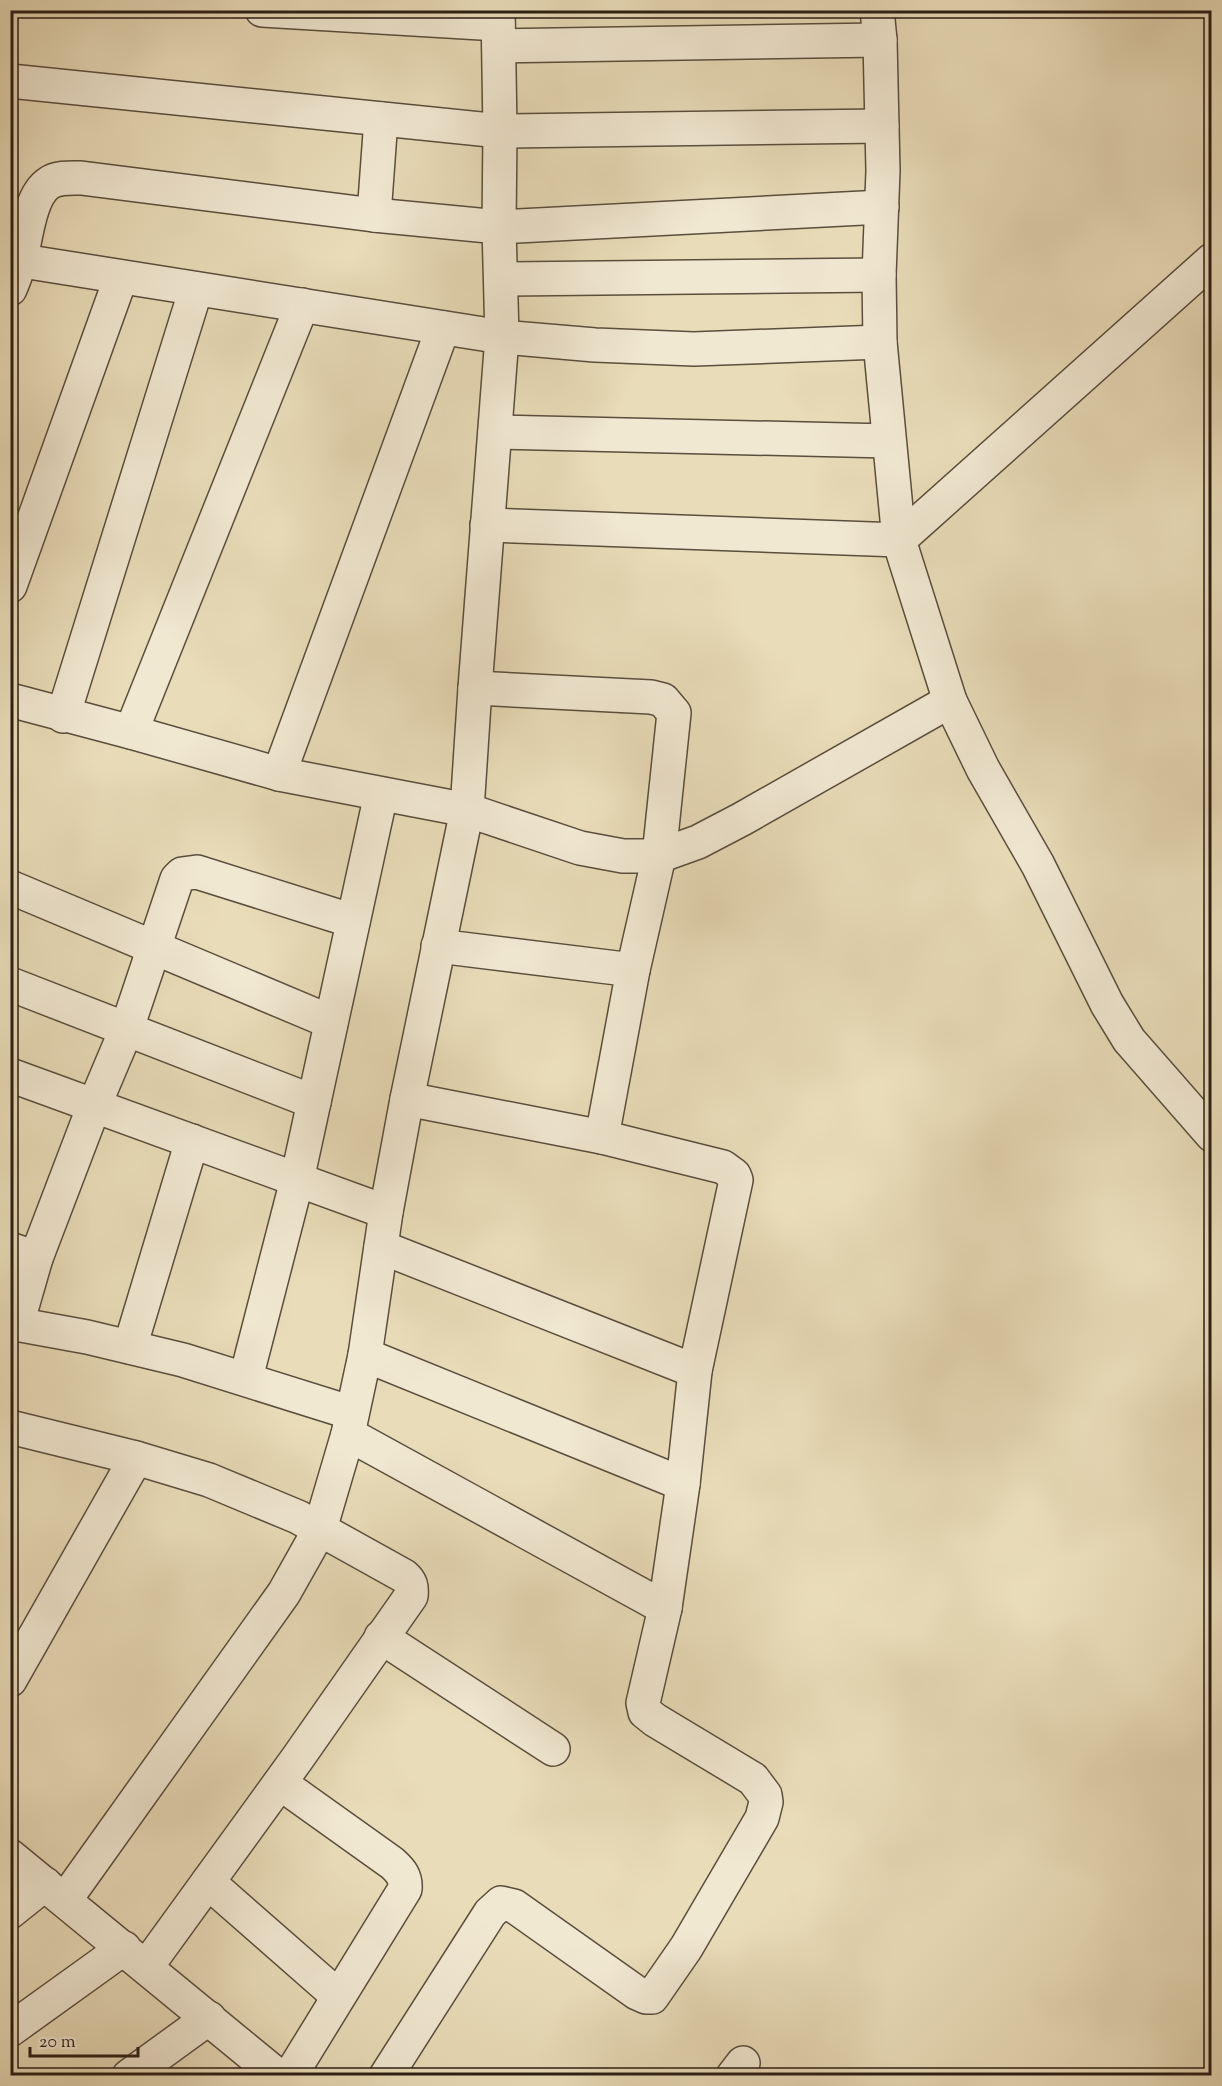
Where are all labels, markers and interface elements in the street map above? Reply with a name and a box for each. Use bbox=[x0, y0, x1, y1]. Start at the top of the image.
scale bar bbox=[30, 2020, 138, 2058]
text: 20 m bbox=[39, 2030, 76, 2056]

